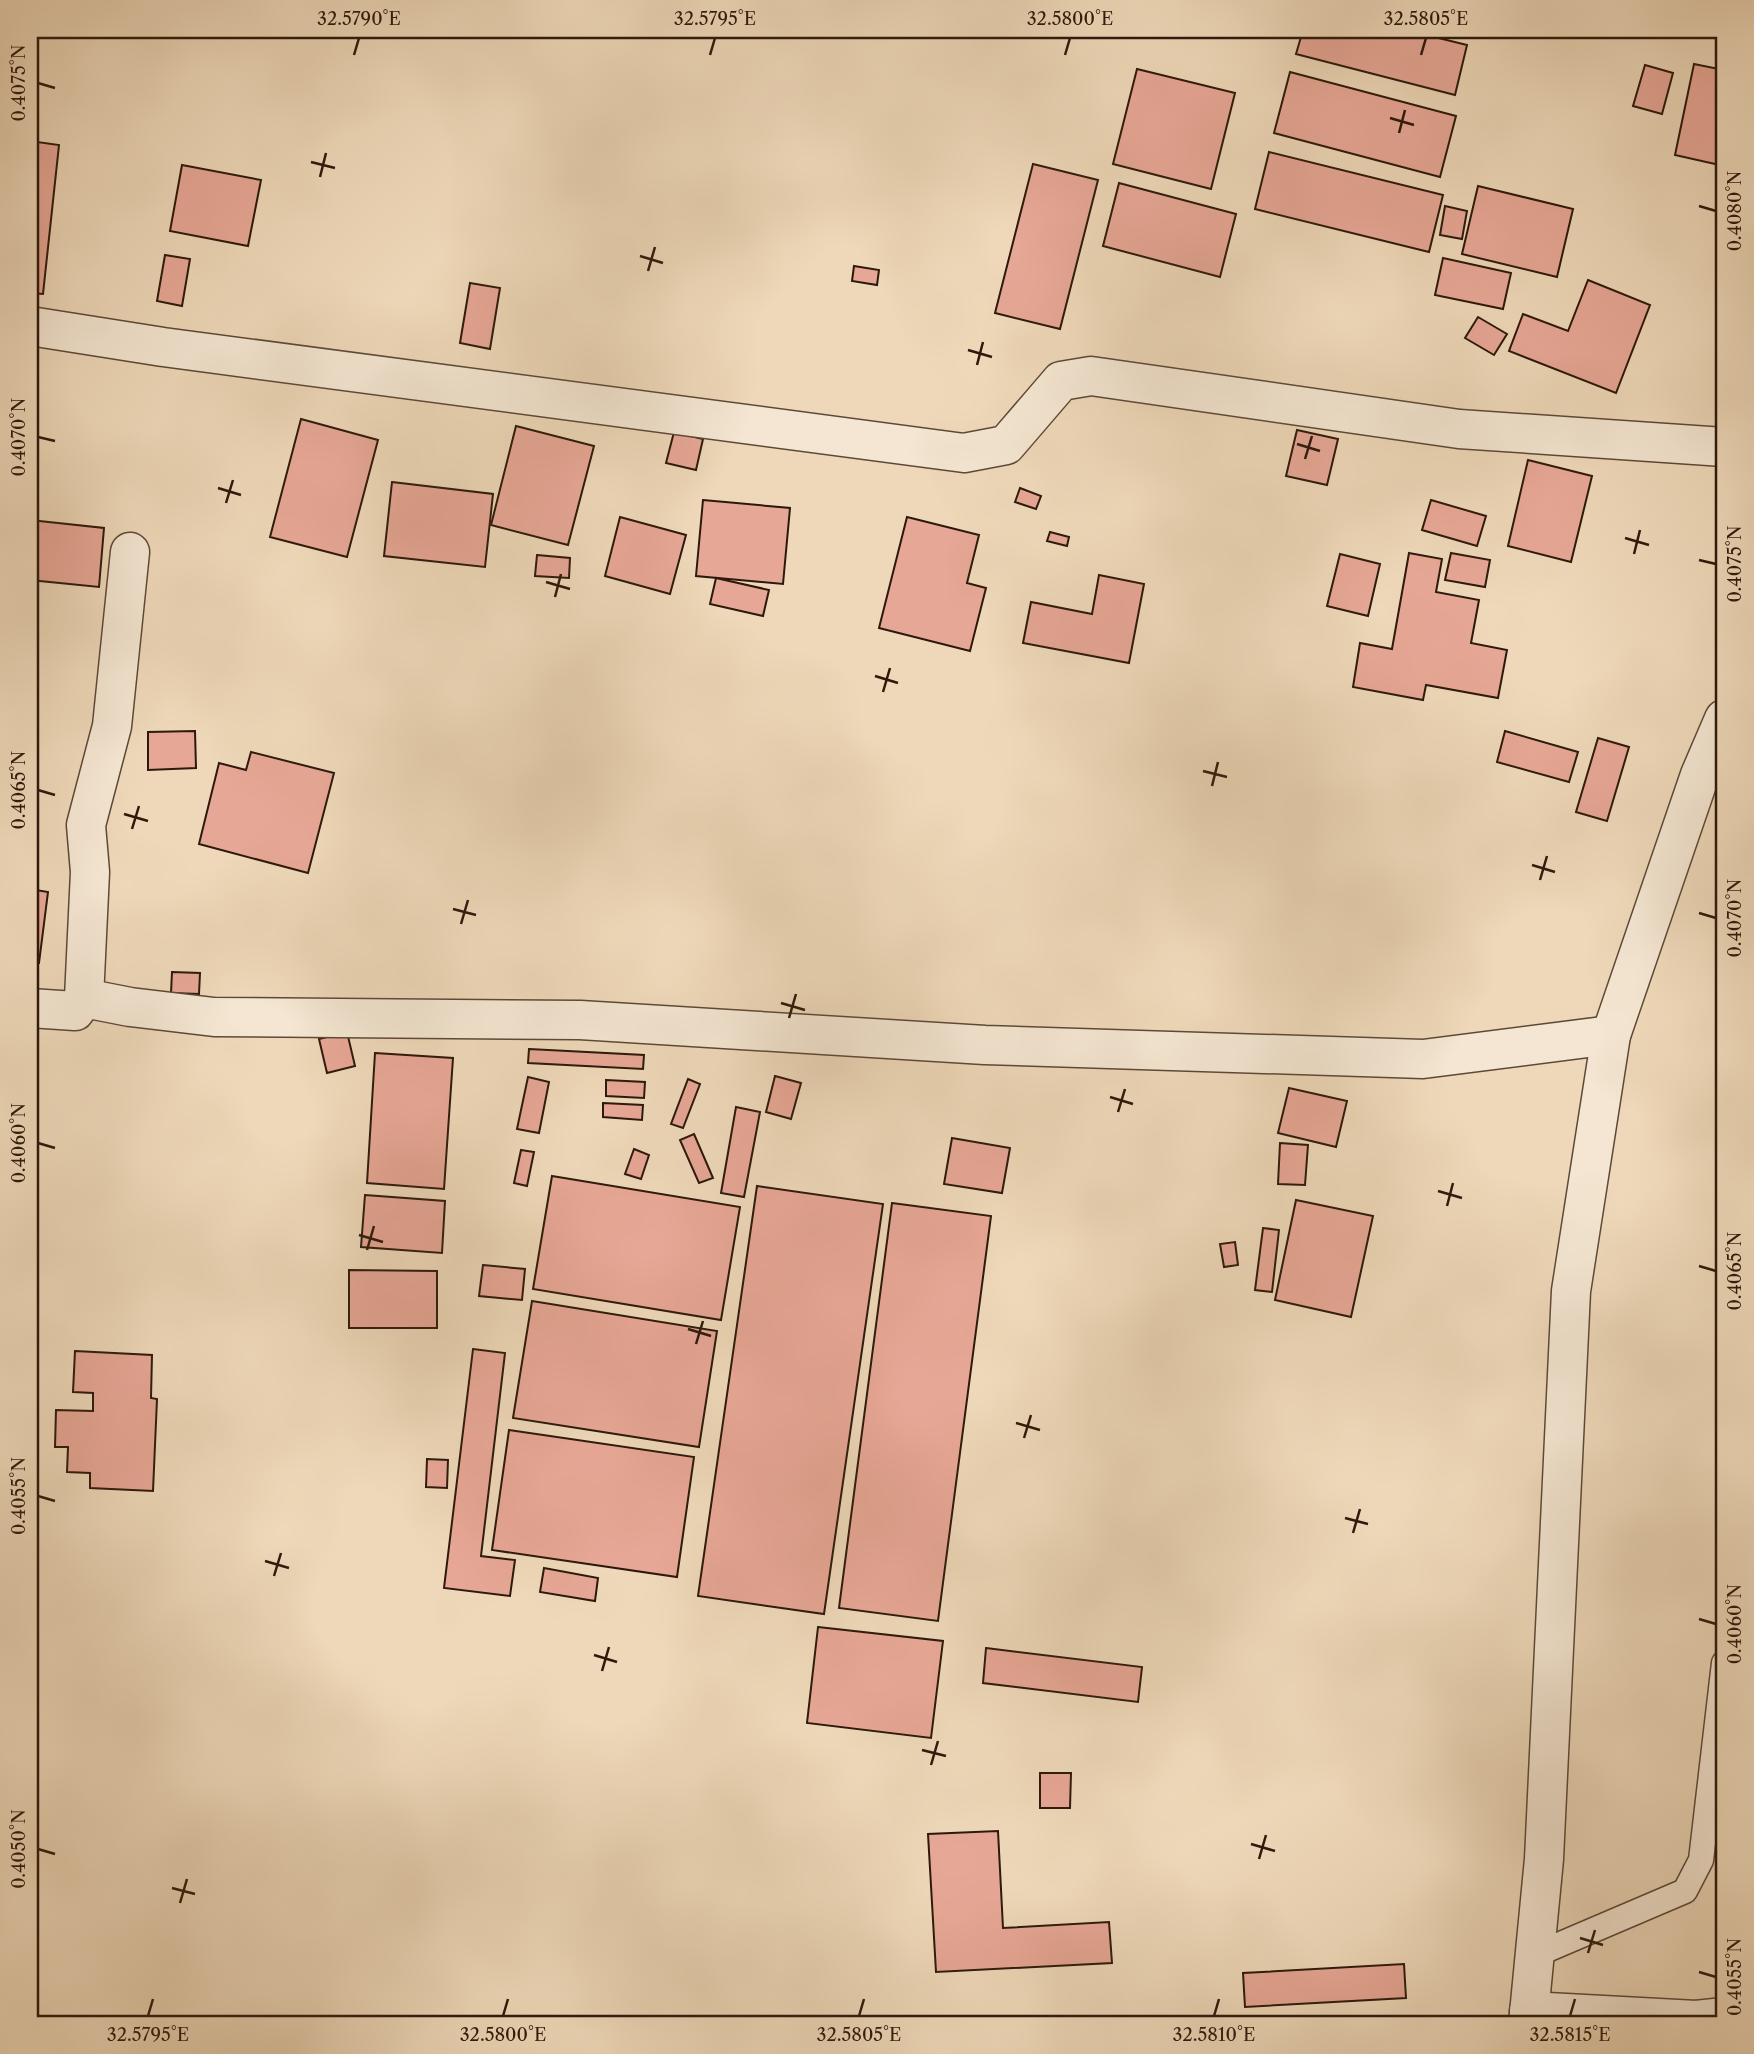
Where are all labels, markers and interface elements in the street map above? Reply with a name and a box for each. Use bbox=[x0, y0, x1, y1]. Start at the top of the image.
text: 32.5790°E bbox=[317, 8, 401, 30]
text: 32.5795°E bbox=[674, 8, 756, 30]
text: 32.5800°E bbox=[1027, 8, 1113, 30]
text: 32.5805°E bbox=[1383, 8, 1469, 30]
text: 0.4075°N bbox=[8, 44, 30, 122]
text: 0.4080°N bbox=[1724, 171, 1746, 251]
text: 0.4070°N bbox=[8, 397, 30, 476]
text: 0.4075°N bbox=[1724, 525, 1746, 603]
text: 0.4065°N bbox=[8, 750, 30, 829]
text: 0.4070°N bbox=[1724, 878, 1746, 957]
text: 0.4060°N bbox=[8, 1103, 30, 1183]
text: 0.4065°N bbox=[1724, 1231, 1746, 1310]
text: 0.4055°N bbox=[8, 1457, 30, 1535]
text: 0.4060°N bbox=[1724, 1584, 1746, 1664]
text: 0.4050°N bbox=[8, 1809, 30, 1889]
text: 0.4055°N bbox=[1724, 1938, 1746, 2016]
text: 32.5795°E bbox=[107, 2024, 189, 2046]
text: 32.5800°E bbox=[460, 2024, 546, 2046]
text: 32.5805°E bbox=[816, 2024, 902, 2046]
text: 32.5810°E bbox=[1173, 2024, 1255, 2046]
text: 32.5815°E bbox=[1529, 2024, 1611, 2046]

